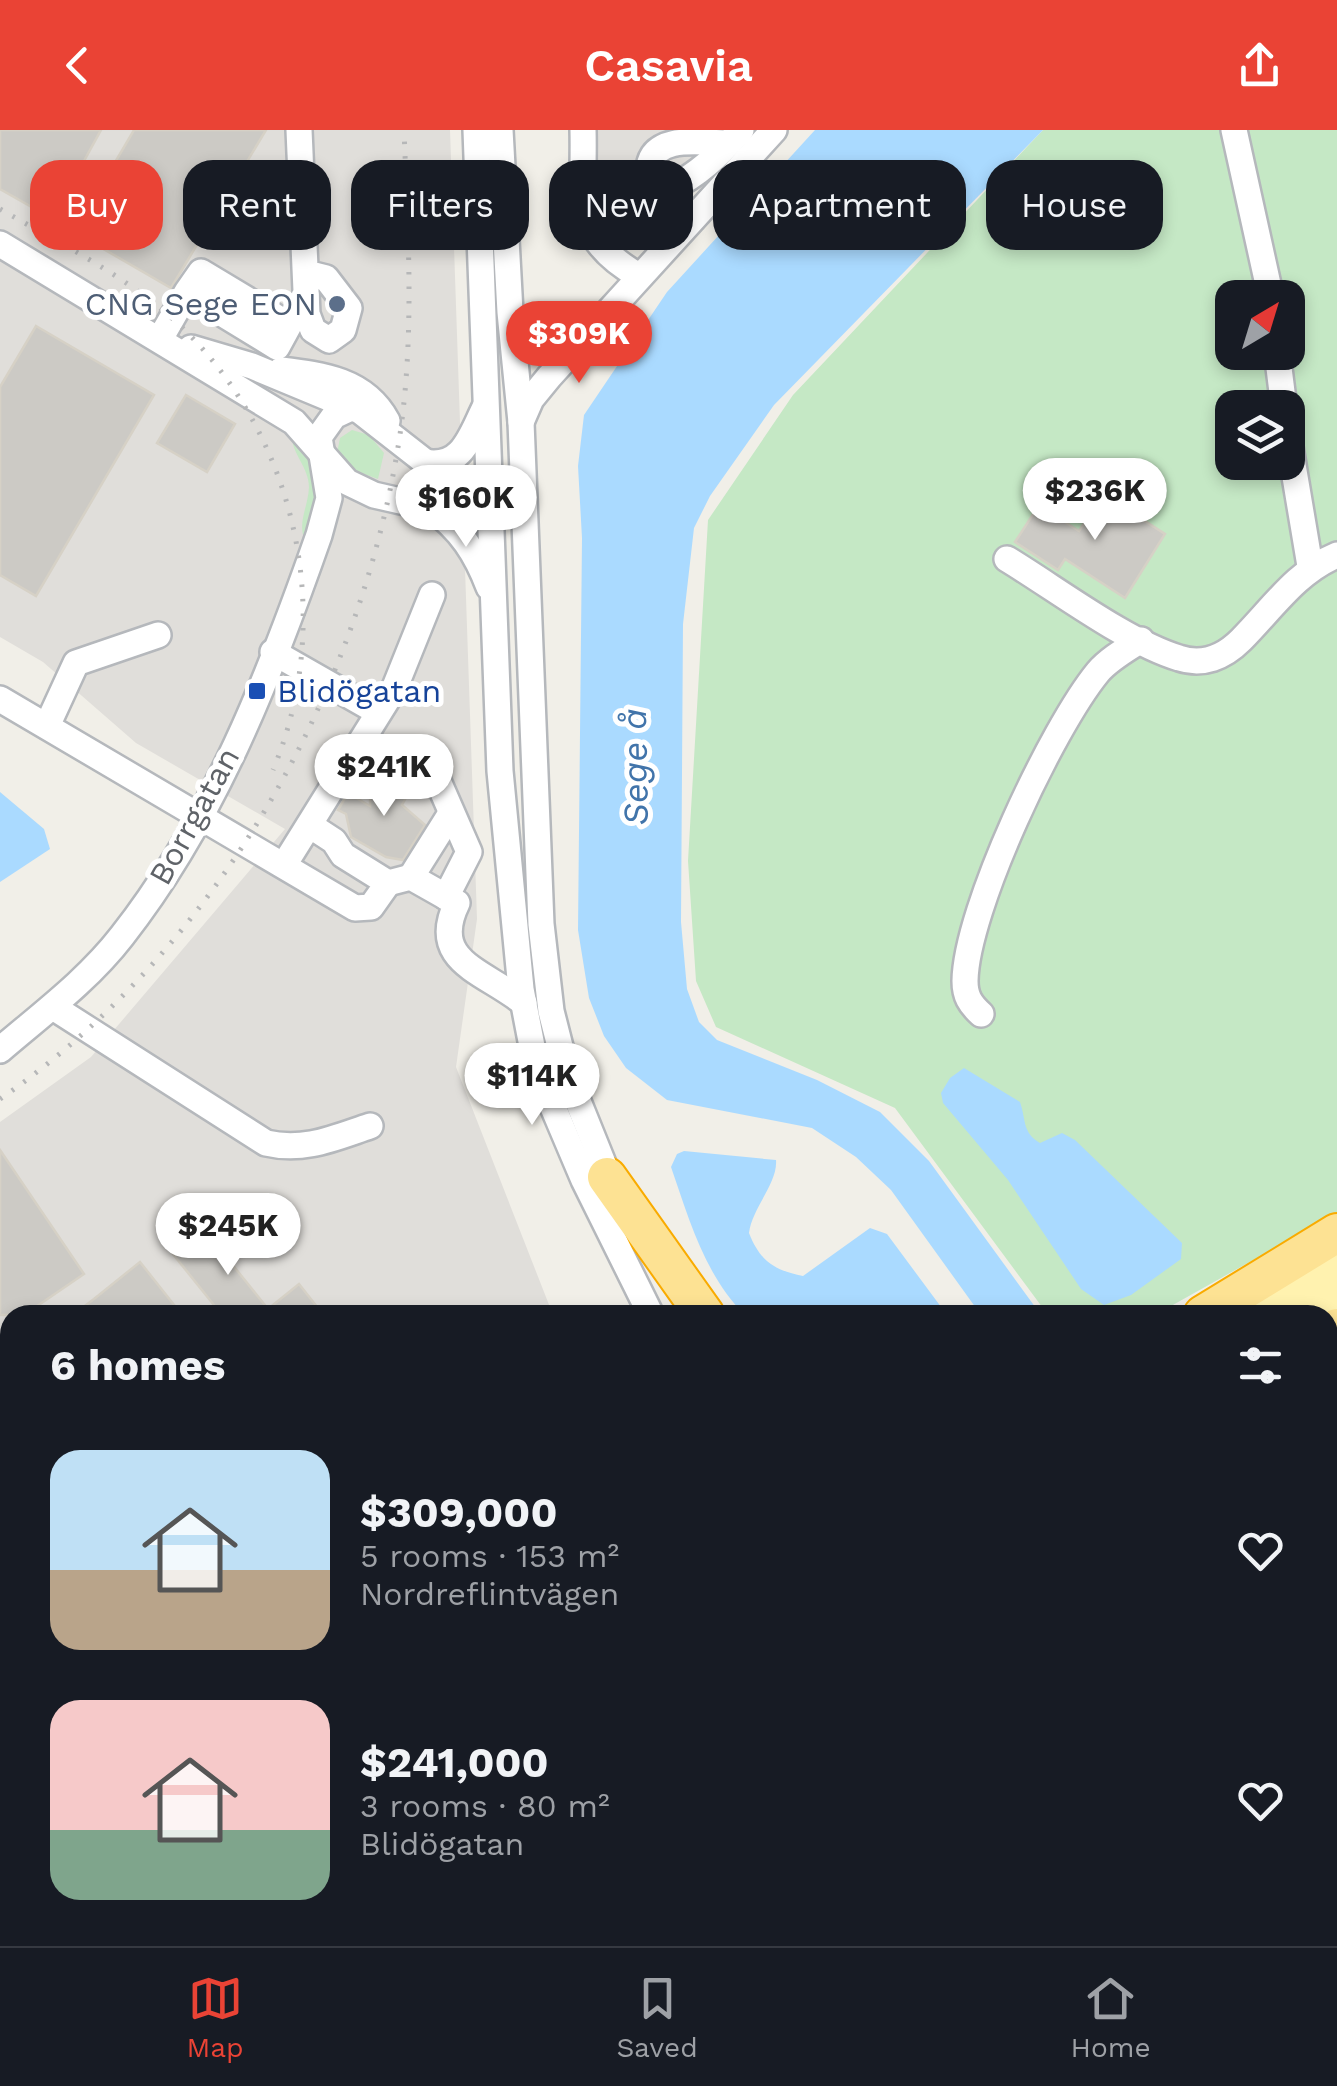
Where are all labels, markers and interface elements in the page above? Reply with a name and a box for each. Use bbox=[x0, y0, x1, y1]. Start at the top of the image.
icon: back bbox=[50, 38, 105, 93]
icon: share bbox=[1232, 38, 1287, 93]
text: Casavia bbox=[584, 39, 753, 92]
chip: Buy bbox=[30, 160, 163, 250]
chip: Rent bbox=[183, 160, 331, 250]
chip: Filters bbox=[351, 160, 529, 250]
chip: New bbox=[549, 160, 693, 250]
chip: Apartment bbox=[713, 160, 966, 250]
chip: House bbox=[986, 160, 1163, 250]
north arrow bbox=[1215, 280, 1305, 370]
map controls bbox=[1215, 280, 1305, 480]
place label: CNG Sege EON bbox=[85, 285, 317, 323]
marker: CNG Sege EON bbox=[326, 293, 348, 315]
pin: $309K bbox=[509, 301, 649, 386]
text: $309K bbox=[528, 314, 630, 352]
button: layers bbox=[1215, 390, 1305, 480]
pin: $236K bbox=[1025, 458, 1165, 543]
pin: $160K bbox=[396, 465, 536, 550]
text: $236K bbox=[1045, 471, 1145, 509]
text: $160K bbox=[418, 478, 514, 516]
place label: Blidögatan bbox=[277, 672, 441, 710]
marker: Blidögatan bbox=[246, 680, 268, 702]
water label: Sege å bbox=[613, 708, 657, 826]
pin: $241K bbox=[314, 734, 454, 819]
street label: Borrgatan bbox=[141, 741, 247, 891]
text: $241K bbox=[336, 747, 432, 785]
pin: $114K bbox=[462, 1043, 602, 1128]
text: $114K bbox=[487, 1056, 577, 1094]
pin: $245K bbox=[158, 1193, 298, 1278]
text: $245K bbox=[178, 1206, 278, 1244]
icon: filters bbox=[1233, 1338, 1288, 1393]
text: 6 homes bbox=[50, 1341, 225, 1390]
text: $309,000 bbox=[360, 1488, 557, 1537]
icon: home bbox=[130, 1490, 250, 1610]
icon: heart bbox=[1233, 1523, 1288, 1578]
text: 5 rooms · 153 m² bbox=[360, 1537, 619, 1575]
text: Nordreflintvägen bbox=[360, 1575, 619, 1613]
text: $241,000 bbox=[360, 1738, 549, 1787]
icon: home bbox=[130, 1740, 250, 1860]
icon: heart bbox=[1233, 1773, 1288, 1828]
text: 3 rooms · 80 m² bbox=[360, 1787, 610, 1825]
text: Blidögatan bbox=[360, 1825, 524, 1863]
tab: Map bbox=[186, 1971, 244, 2064]
tab: Saved bbox=[616, 1971, 698, 2064]
tab: Home bbox=[1071, 1971, 1151, 2064]

